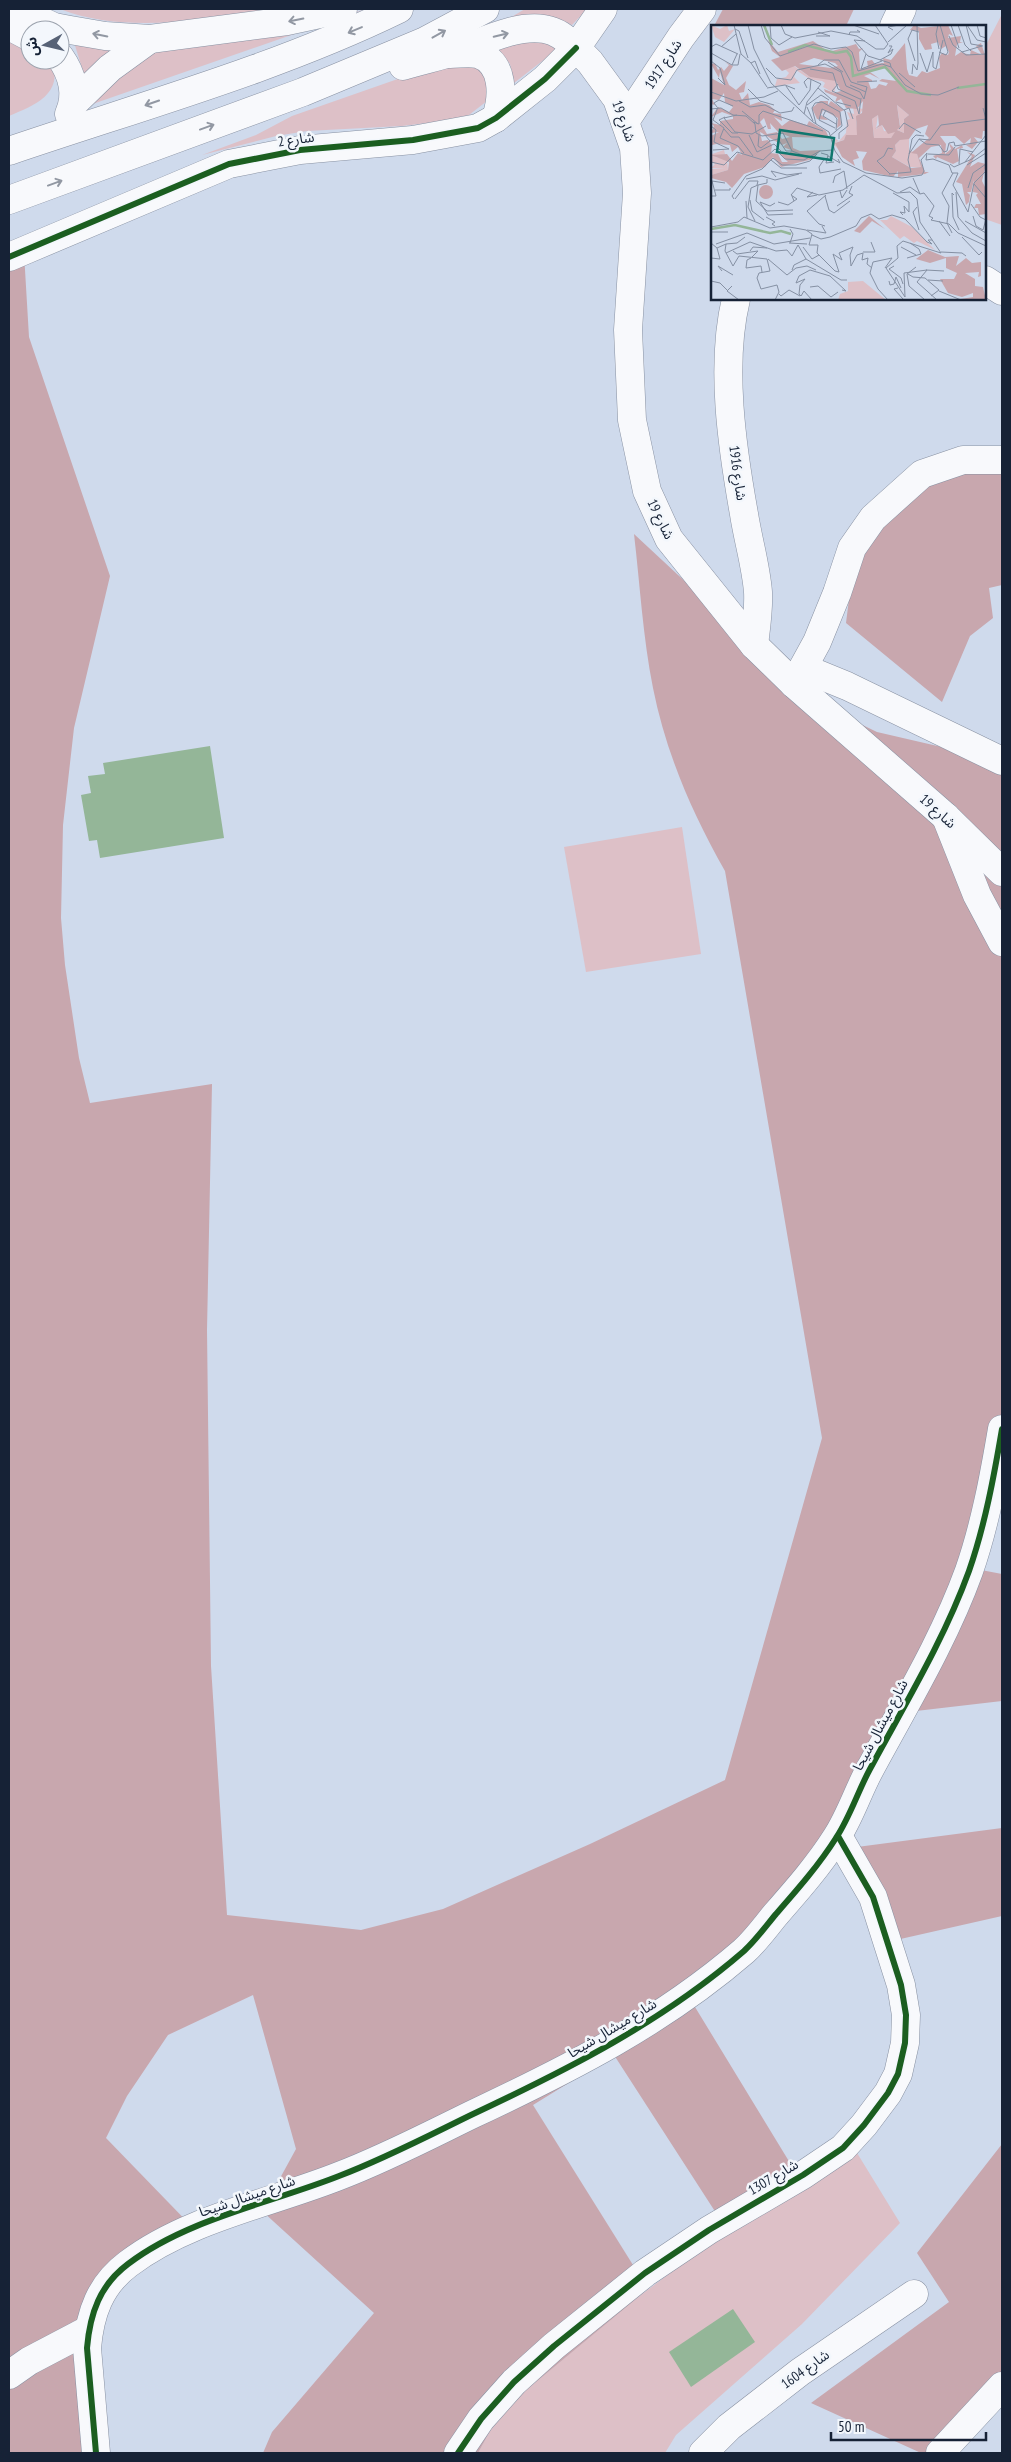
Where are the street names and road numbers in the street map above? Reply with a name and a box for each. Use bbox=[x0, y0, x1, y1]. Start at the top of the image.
street label: شارع 1917 bbox=[640, 36, 687, 93]
street label: شارع 19 bbox=[606, 98, 640, 145]
street label: شارع 2 bbox=[277, 128, 316, 152]
street label: شارع 1916 bbox=[723, 444, 751, 502]
street label: شارع 19 bbox=[642, 496, 678, 543]
street label: شارع 19 bbox=[915, 790, 960, 834]
street label: شارع ميشال شيحا bbox=[848, 1676, 913, 1775]
street label: شارع ميشال شيحا bbox=[564, 1994, 661, 2063]
street label: شارع 1307 bbox=[745, 2155, 802, 2201]
street label: شارع ميشال شيحا bbox=[196, 2171, 298, 2223]
street label: شارع 1604 bbox=[777, 2345, 834, 2394]

